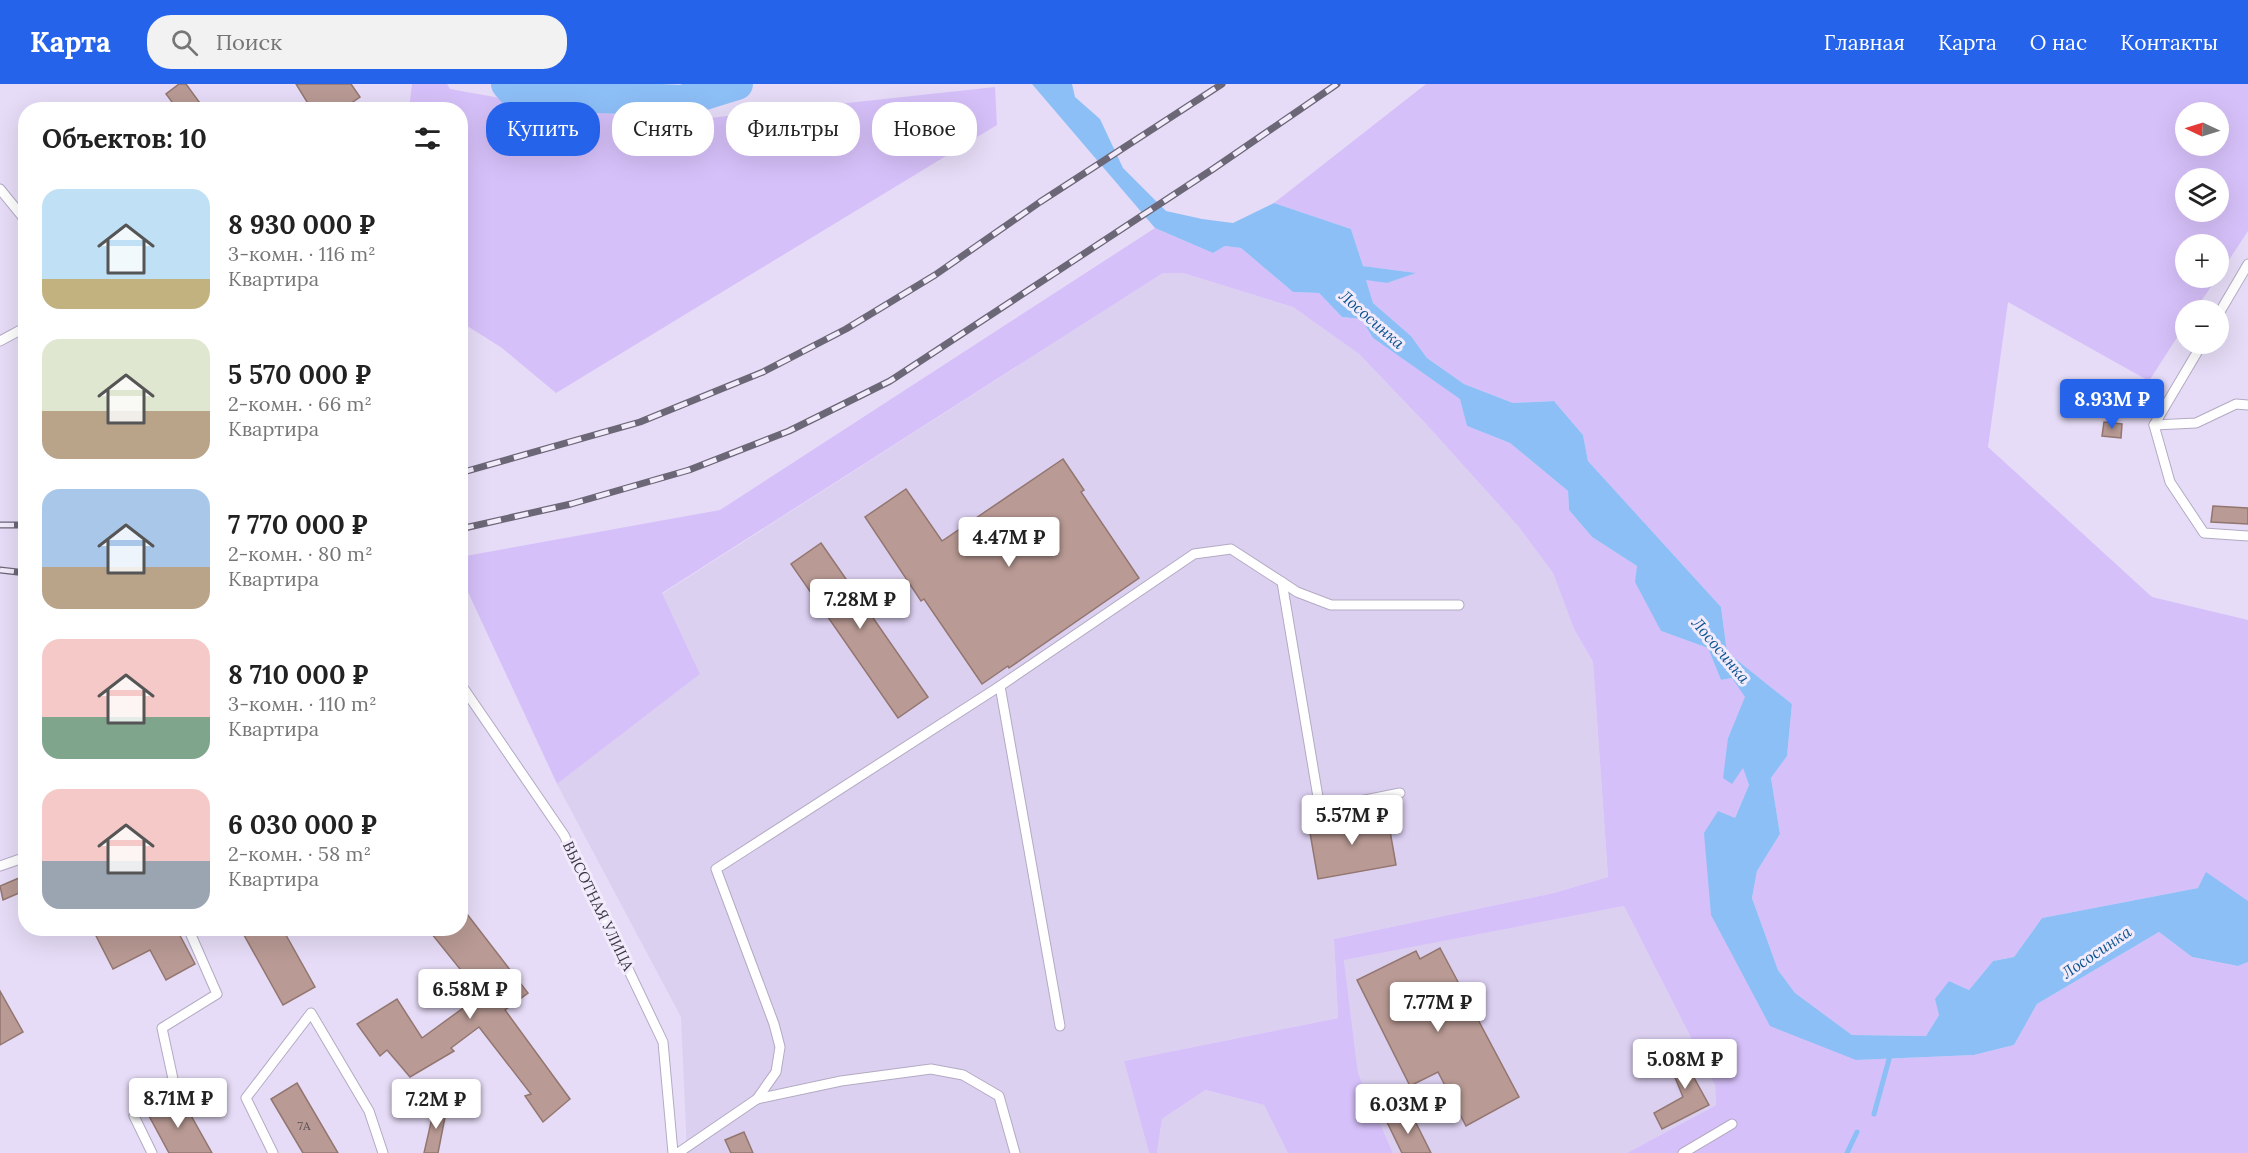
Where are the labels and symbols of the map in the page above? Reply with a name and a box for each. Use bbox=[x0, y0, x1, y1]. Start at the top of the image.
north arrow bbox=[2175, 102, 2229, 156]
water label: Лососинка bbox=[1335, 285, 1409, 353]
pin: 8.93M ₽ bbox=[2057, 379, 2167, 430]
pin: 4.47M ₽ bbox=[954, 517, 1064, 568]
pin: 7.28M ₽ bbox=[805, 579, 915, 630]
water label: Лососинка bbox=[1688, 613, 1754, 687]
pin: 5.57M ₽ bbox=[1297, 795, 1407, 846]
street label: ВЫСОТНАЯ УЛИЦА bbox=[559, 838, 638, 974]
water label: Лососинка bbox=[2057, 921, 2135, 983]
pin: 6.58M ₽ bbox=[415, 969, 525, 1020]
pin: 7.77M ₽ bbox=[1383, 982, 1493, 1033]
pin: 5.08M ₽ bbox=[1630, 1039, 1740, 1090]
pin: 8.71M ₽ bbox=[123, 1078, 233, 1129]
pin: 7.2M ₽ bbox=[387, 1079, 485, 1130]
pin: 6.03M ₽ bbox=[1353, 1084, 1463, 1135]
house number: 7А bbox=[298, 1118, 311, 1133]

